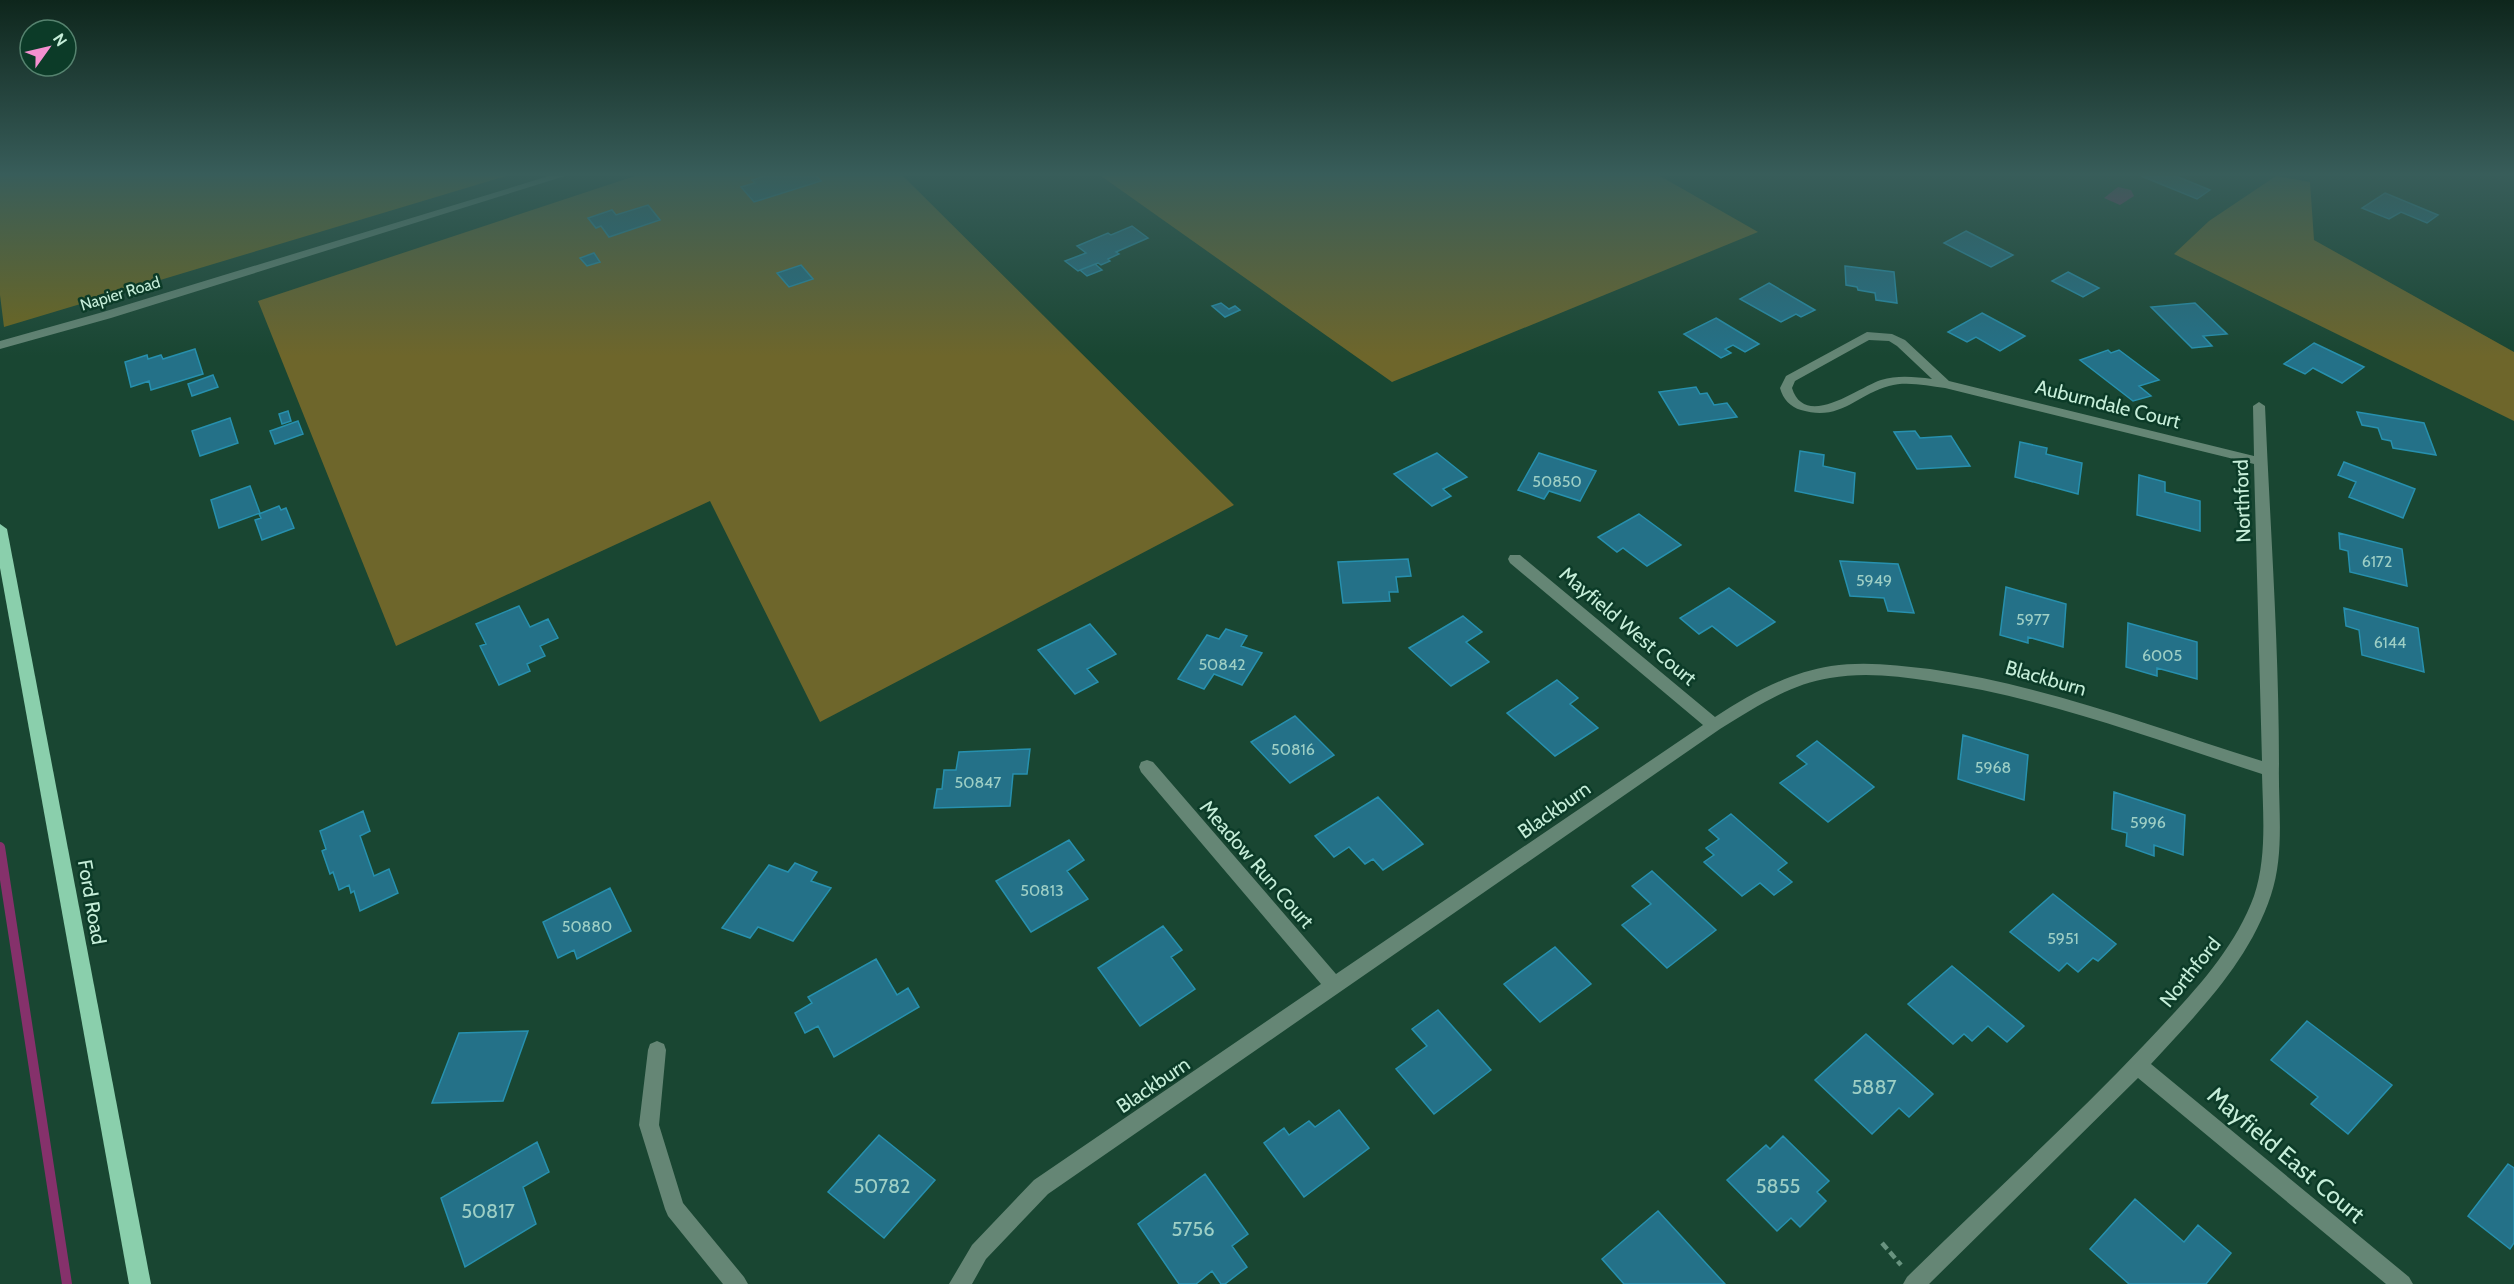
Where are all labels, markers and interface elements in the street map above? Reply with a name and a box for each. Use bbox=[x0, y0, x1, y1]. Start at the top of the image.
north arrow bbox=[18, 18, 78, 78]
text: N bbox=[49, 30, 71, 50]
street label: Napier Road bbox=[78, 272, 162, 315]
street label: Auburndale Court bbox=[2033, 374, 2183, 434]
street label: Northford bbox=[2229, 459, 2255, 543]
house number: 50850 bbox=[1532, 472, 1582, 491]
house number: 6172 bbox=[2362, 552, 2392, 571]
street label: Mayfield West Court bbox=[1555, 562, 1701, 690]
house number: 5949 bbox=[1856, 571, 1892, 590]
house number: 5977 bbox=[2016, 610, 2050, 629]
house number: 6144 bbox=[2374, 633, 2406, 652]
house number: 6005 bbox=[2142, 646, 2182, 665]
house number: 50842 bbox=[1198, 655, 1246, 674]
street label: Blackburn bbox=[2003, 655, 2089, 701]
house number: 50816 bbox=[1271, 740, 1315, 759]
house number: 5968 bbox=[1975, 758, 2011, 777]
house number: 50847 bbox=[955, 773, 1001, 792]
street label: Blackburn bbox=[1513, 776, 1595, 844]
street label: Meadow Run Court bbox=[1195, 795, 1319, 933]
house number: 5996 bbox=[2130, 813, 2166, 832]
street label: Ford Road bbox=[73, 858, 111, 946]
house number: 50813 bbox=[1020, 881, 1064, 900]
house number: 50880 bbox=[562, 917, 612, 936]
house number: 5951 bbox=[2047, 929, 2079, 948]
street label: Northford bbox=[2154, 932, 2226, 1012]
street label: Blackburn bbox=[1112, 1052, 1194, 1118]
house number: 5887 bbox=[1851, 1075, 1897, 1099]
street label: Mayfield East Court bbox=[2202, 1080, 2371, 1229]
house number: 50782 bbox=[853, 1174, 911, 1198]
house number: 5855 bbox=[1756, 1174, 1800, 1198]
house number: 50817 bbox=[461, 1199, 515, 1223]
house number: 5756 bbox=[1171, 1217, 1215, 1241]

